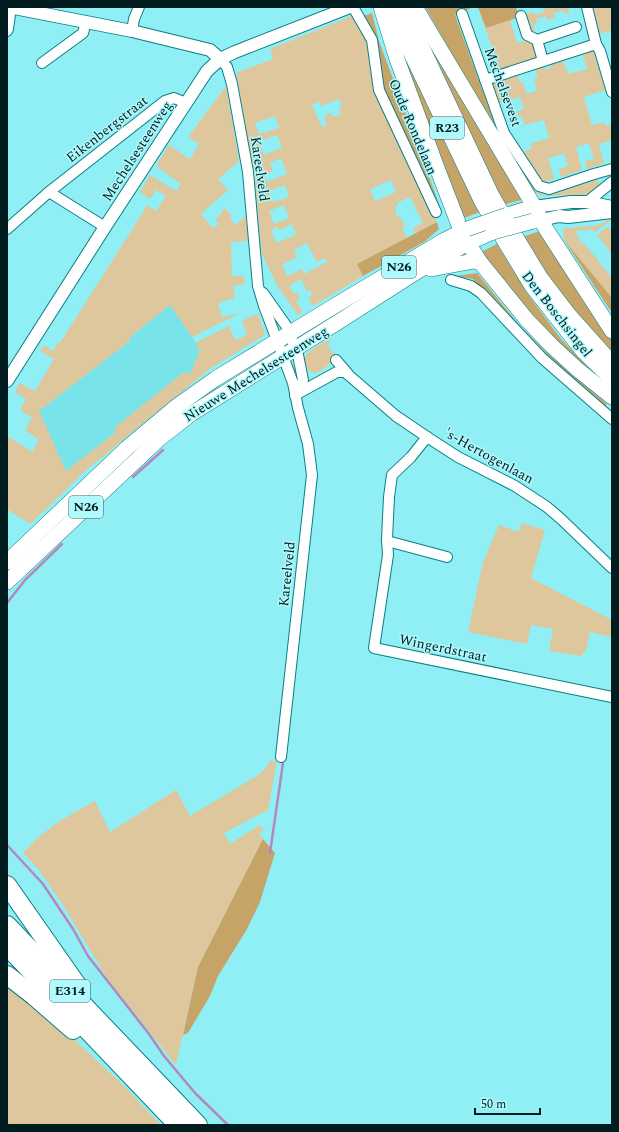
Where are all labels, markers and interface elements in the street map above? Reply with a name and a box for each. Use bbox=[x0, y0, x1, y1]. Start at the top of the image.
street label: Mechelsevest bbox=[479, 44, 527, 130]
street label: Oude Rondelaan bbox=[383, 76, 443, 178]
street label: Eikenbergstraat bbox=[62, 90, 152, 168]
street label: Mechelsesteenweg bbox=[97, 97, 177, 205]
road number: R23 bbox=[430, 117, 464, 139]
street label: Kareelveld bbox=[245, 135, 275, 203]
road number: N26 bbox=[382, 256, 416, 278]
street label: Den Boschsingel bbox=[517, 267, 597, 361]
street label: Nieuwe Mechelsesteenweg bbox=[180, 321, 332, 427]
street label: 's-Hertogenlaan bbox=[440, 423, 538, 489]
road number: N26 bbox=[69, 496, 103, 518]
street label: Kareelveld bbox=[273, 540, 301, 608]
street label: Wingerdstraat bbox=[397, 628, 489, 668]
road number: E314 bbox=[50, 980, 90, 1002]
scale bar bbox=[475, 1090, 540, 1116]
text: 50 m bbox=[481, 1095, 506, 1114]

